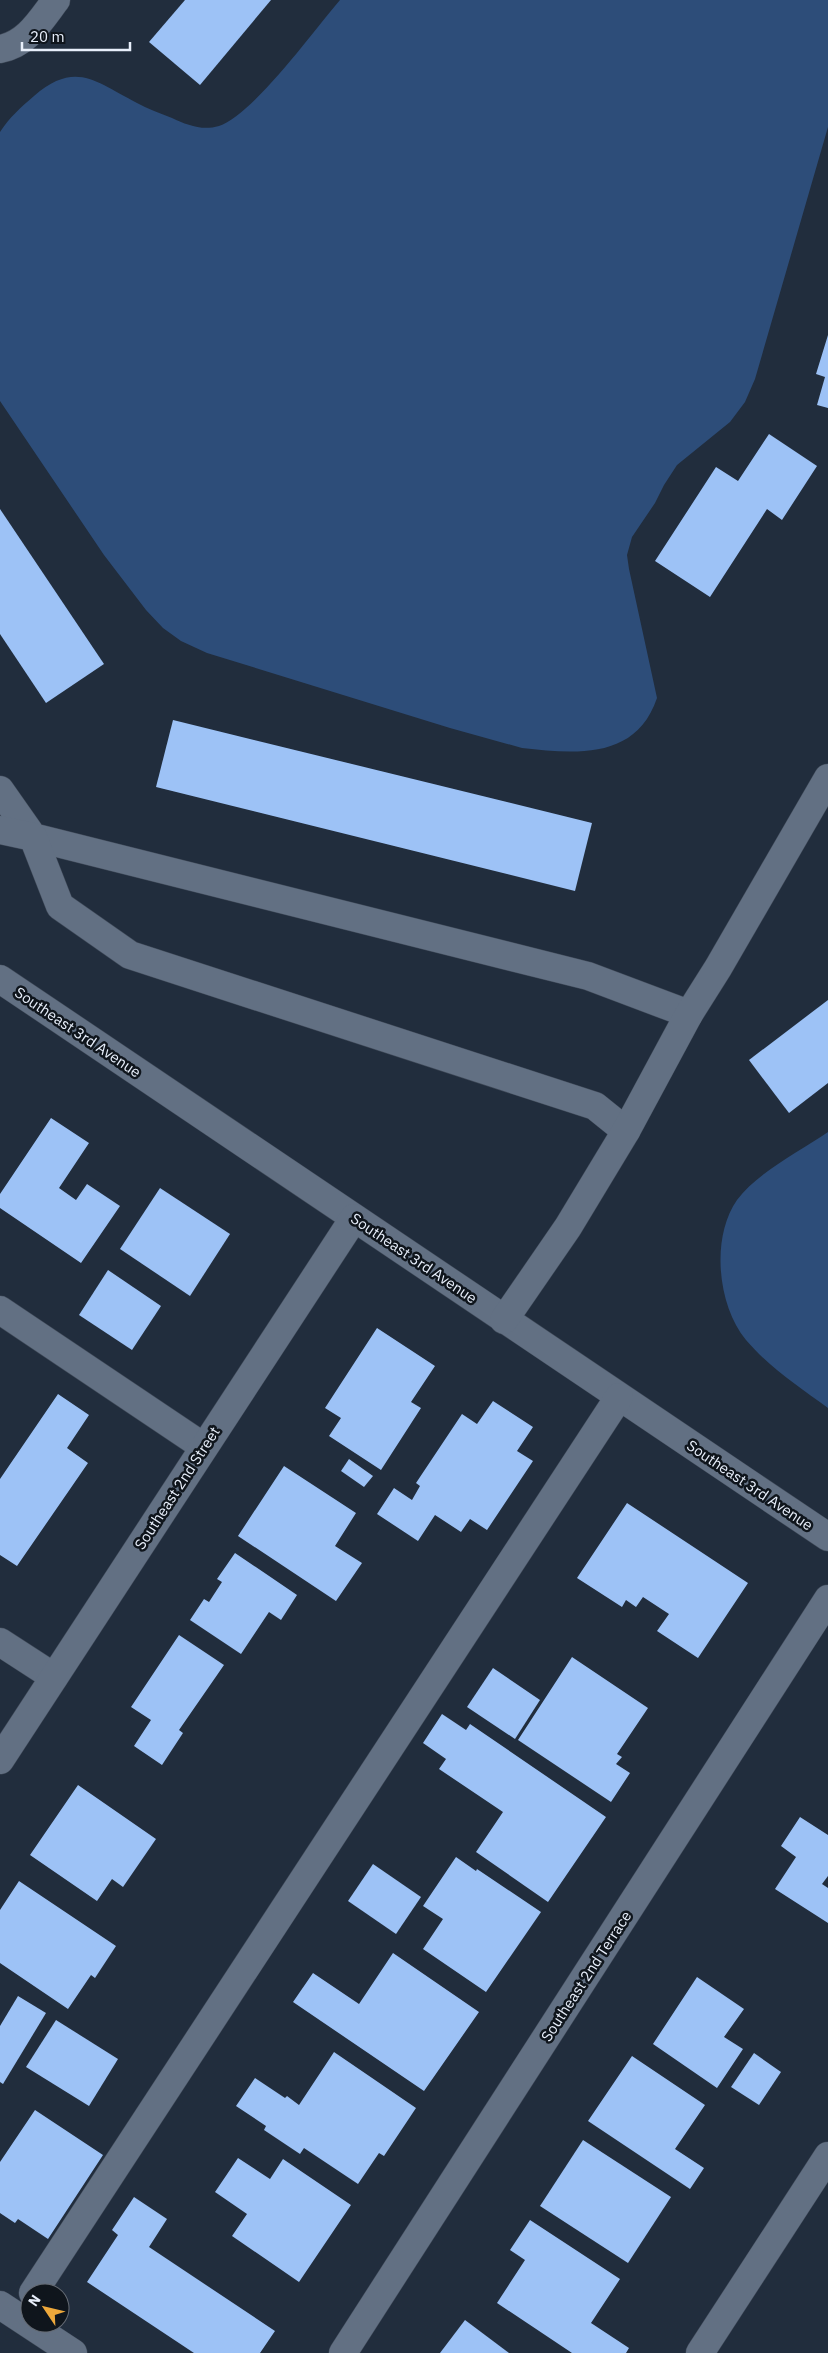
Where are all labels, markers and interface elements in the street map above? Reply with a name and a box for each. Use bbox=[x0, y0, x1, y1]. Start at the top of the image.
scale bar bbox=[22, 20, 130, 52]
text: 20 m bbox=[30, 27, 65, 46]
street label: Southeast 3rd Avenue bbox=[11, 983, 145, 1081]
street label: Southeast 3rd Avenue bbox=[347, 1209, 481, 1307]
street label: Southeast 2nd Street bbox=[130, 1423, 224, 1553]
street label: Southeast 3rd Avenue bbox=[683, 1436, 817, 1534]
street label: Southeast 2nd Terrace bbox=[537, 1907, 635, 2045]
north arrow bbox=[20, 2283, 70, 2333]
text: N bbox=[24, 2291, 45, 2310]

